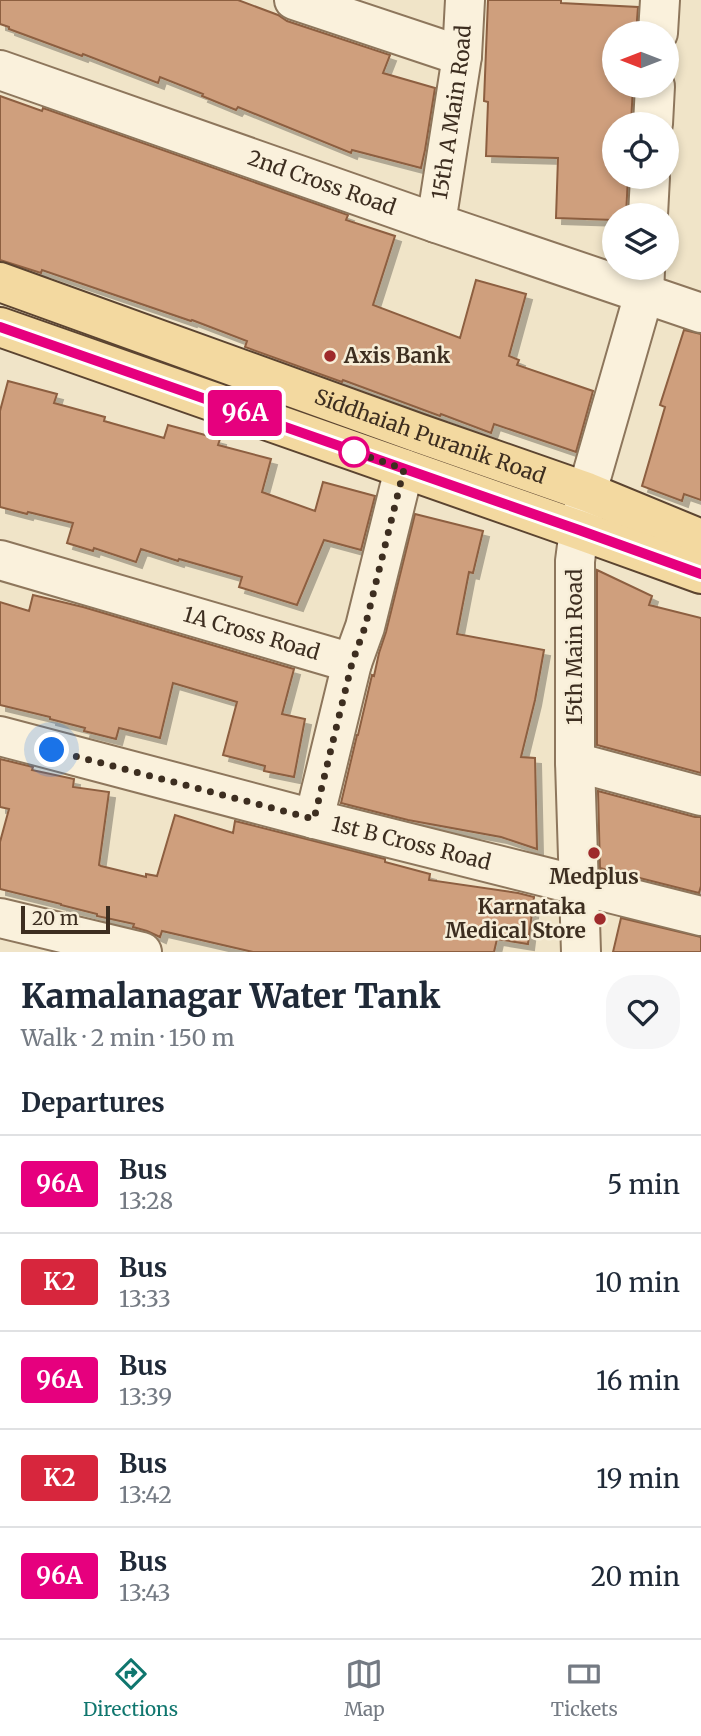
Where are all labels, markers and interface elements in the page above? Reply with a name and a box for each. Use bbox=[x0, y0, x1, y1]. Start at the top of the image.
north arrow bbox=[602, 21, 679, 98]
map controls bbox=[602, 21, 679, 280]
street label: 15th A Main Road bbox=[426, 24, 477, 201]
button: locate bbox=[602, 112, 679, 189]
street label: 2nd Cross Road bbox=[244, 144, 400, 221]
button: layers bbox=[602, 203, 679, 280]
place label: Axis Bank bbox=[343, 342, 451, 369]
marker: Axis Bank bbox=[322, 348, 338, 364]
street label: Siddhaiah Puranik Road bbox=[311, 383, 550, 490]
line badge: 96A bbox=[205, 390, 285, 436]
text: 96A bbox=[222, 397, 268, 428]
unlabelled marker bbox=[339, 437, 369, 467]
street label: 15th Main Road bbox=[561, 569, 588, 725]
street label: 1A Cross Road bbox=[180, 600, 323, 666]
your location bbox=[34, 732, 69, 767]
street label: 1st B Cross Road bbox=[329, 810, 494, 876]
marker: Medplus bbox=[586, 845, 602, 861]
place label: Medplus bbox=[549, 863, 639, 890]
place label: Karnataka Medical Store bbox=[445, 893, 586, 944]
scale bar bbox=[21, 903, 110, 935]
text: 20 m bbox=[32, 906, 79, 930]
marker: Karnataka Medical Store bbox=[592, 911, 608, 927]
button: heart bbox=[606, 975, 680, 1049]
text: Kamalanagar Water Tank bbox=[21, 976, 440, 1017]
text: Walk · 2 min · 150 m bbox=[21, 1023, 235, 1052]
text: Departures bbox=[21, 1086, 165, 1119]
text: Bus bbox=[119, 1153, 167, 1186]
text: 96A bbox=[36, 1168, 83, 1199]
text: 5 min bbox=[607, 1168, 680, 1201]
text: 13:28 bbox=[119, 1186, 173, 1215]
text: Bus bbox=[119, 1251, 167, 1284]
text: K2 bbox=[43, 1266, 76, 1297]
text: 10 min bbox=[595, 1266, 680, 1299]
text: 13:33 bbox=[119, 1284, 171, 1313]
text: Bus bbox=[119, 1349, 167, 1382]
text: 96A bbox=[36, 1364, 83, 1395]
text: 16 min bbox=[596, 1364, 680, 1397]
text: 13:39 bbox=[119, 1382, 172, 1411]
text: Bus bbox=[119, 1447, 167, 1480]
text: K2 bbox=[43, 1462, 76, 1493]
text: 19 min bbox=[596, 1462, 680, 1495]
text: 13:42 bbox=[119, 1480, 172, 1509]
text: Bus bbox=[119, 1545, 167, 1578]
text: 96A bbox=[36, 1560, 83, 1591]
text: 20 min bbox=[591, 1560, 680, 1593]
text: 13:43 bbox=[119, 1578, 171, 1607]
tab: Directions bbox=[83, 1655, 178, 1721]
tab: Map bbox=[344, 1655, 385, 1721]
tab: Tickets bbox=[551, 1655, 618, 1721]

